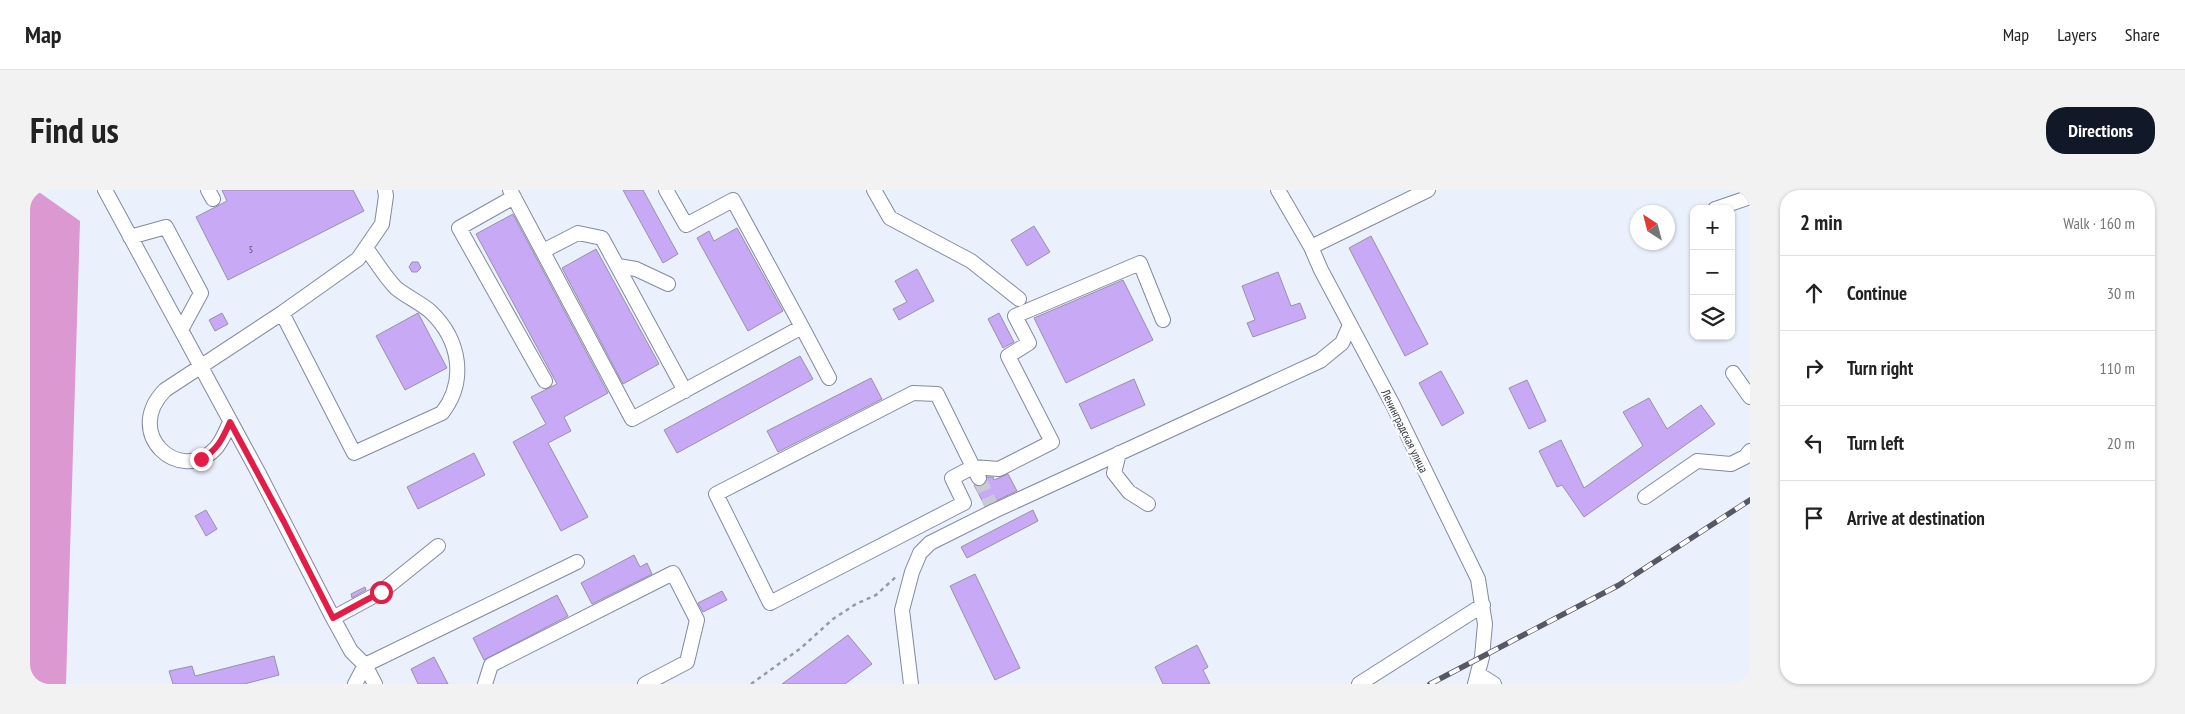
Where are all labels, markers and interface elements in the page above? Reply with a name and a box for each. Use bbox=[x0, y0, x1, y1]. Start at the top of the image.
text: Map bbox=[25, 19, 62, 50]
text: Map bbox=[2003, 23, 2029, 46]
text: Layers bbox=[2057, 23, 2097, 46]
text: Share bbox=[2125, 23, 2160, 46]
text: Find us bbox=[30, 107, 119, 153]
button: Directions bbox=[2046, 107, 2155, 154]
north arrow bbox=[1630, 205, 1675, 250]
map controls bbox=[1690, 205, 1735, 340]
button: + bbox=[1690, 205, 1735, 250]
text: 2 min bbox=[1800, 209, 1842, 236]
text: Walk · 160 m bbox=[2063, 213, 2135, 233]
house number: 5 bbox=[249, 243, 253, 256]
button: − bbox=[1690, 250, 1735, 295]
icon: ahead bbox=[1800, 279, 1828, 307]
text: Continue bbox=[1847, 281, 1907, 305]
text: 30 m bbox=[2107, 283, 2135, 303]
button: layers bbox=[1690, 295, 1735, 340]
icon: right bbox=[1800, 354, 1828, 382]
text: Turn right bbox=[1847, 356, 1913, 380]
text: 110 m bbox=[2100, 358, 2135, 378]
street label: Ленинградская улица bbox=[1378, 386, 1432, 475]
icon: left bbox=[1800, 429, 1828, 457]
text: Turn left bbox=[1847, 431, 1904, 455]
text: 20 m bbox=[2107, 433, 2135, 453]
route end bbox=[190, 448, 213, 471]
icon: arrive bbox=[1800, 504, 1828, 532]
text: Arrive at destination bbox=[1847, 506, 1985, 530]
route start bbox=[370, 581, 393, 604]

